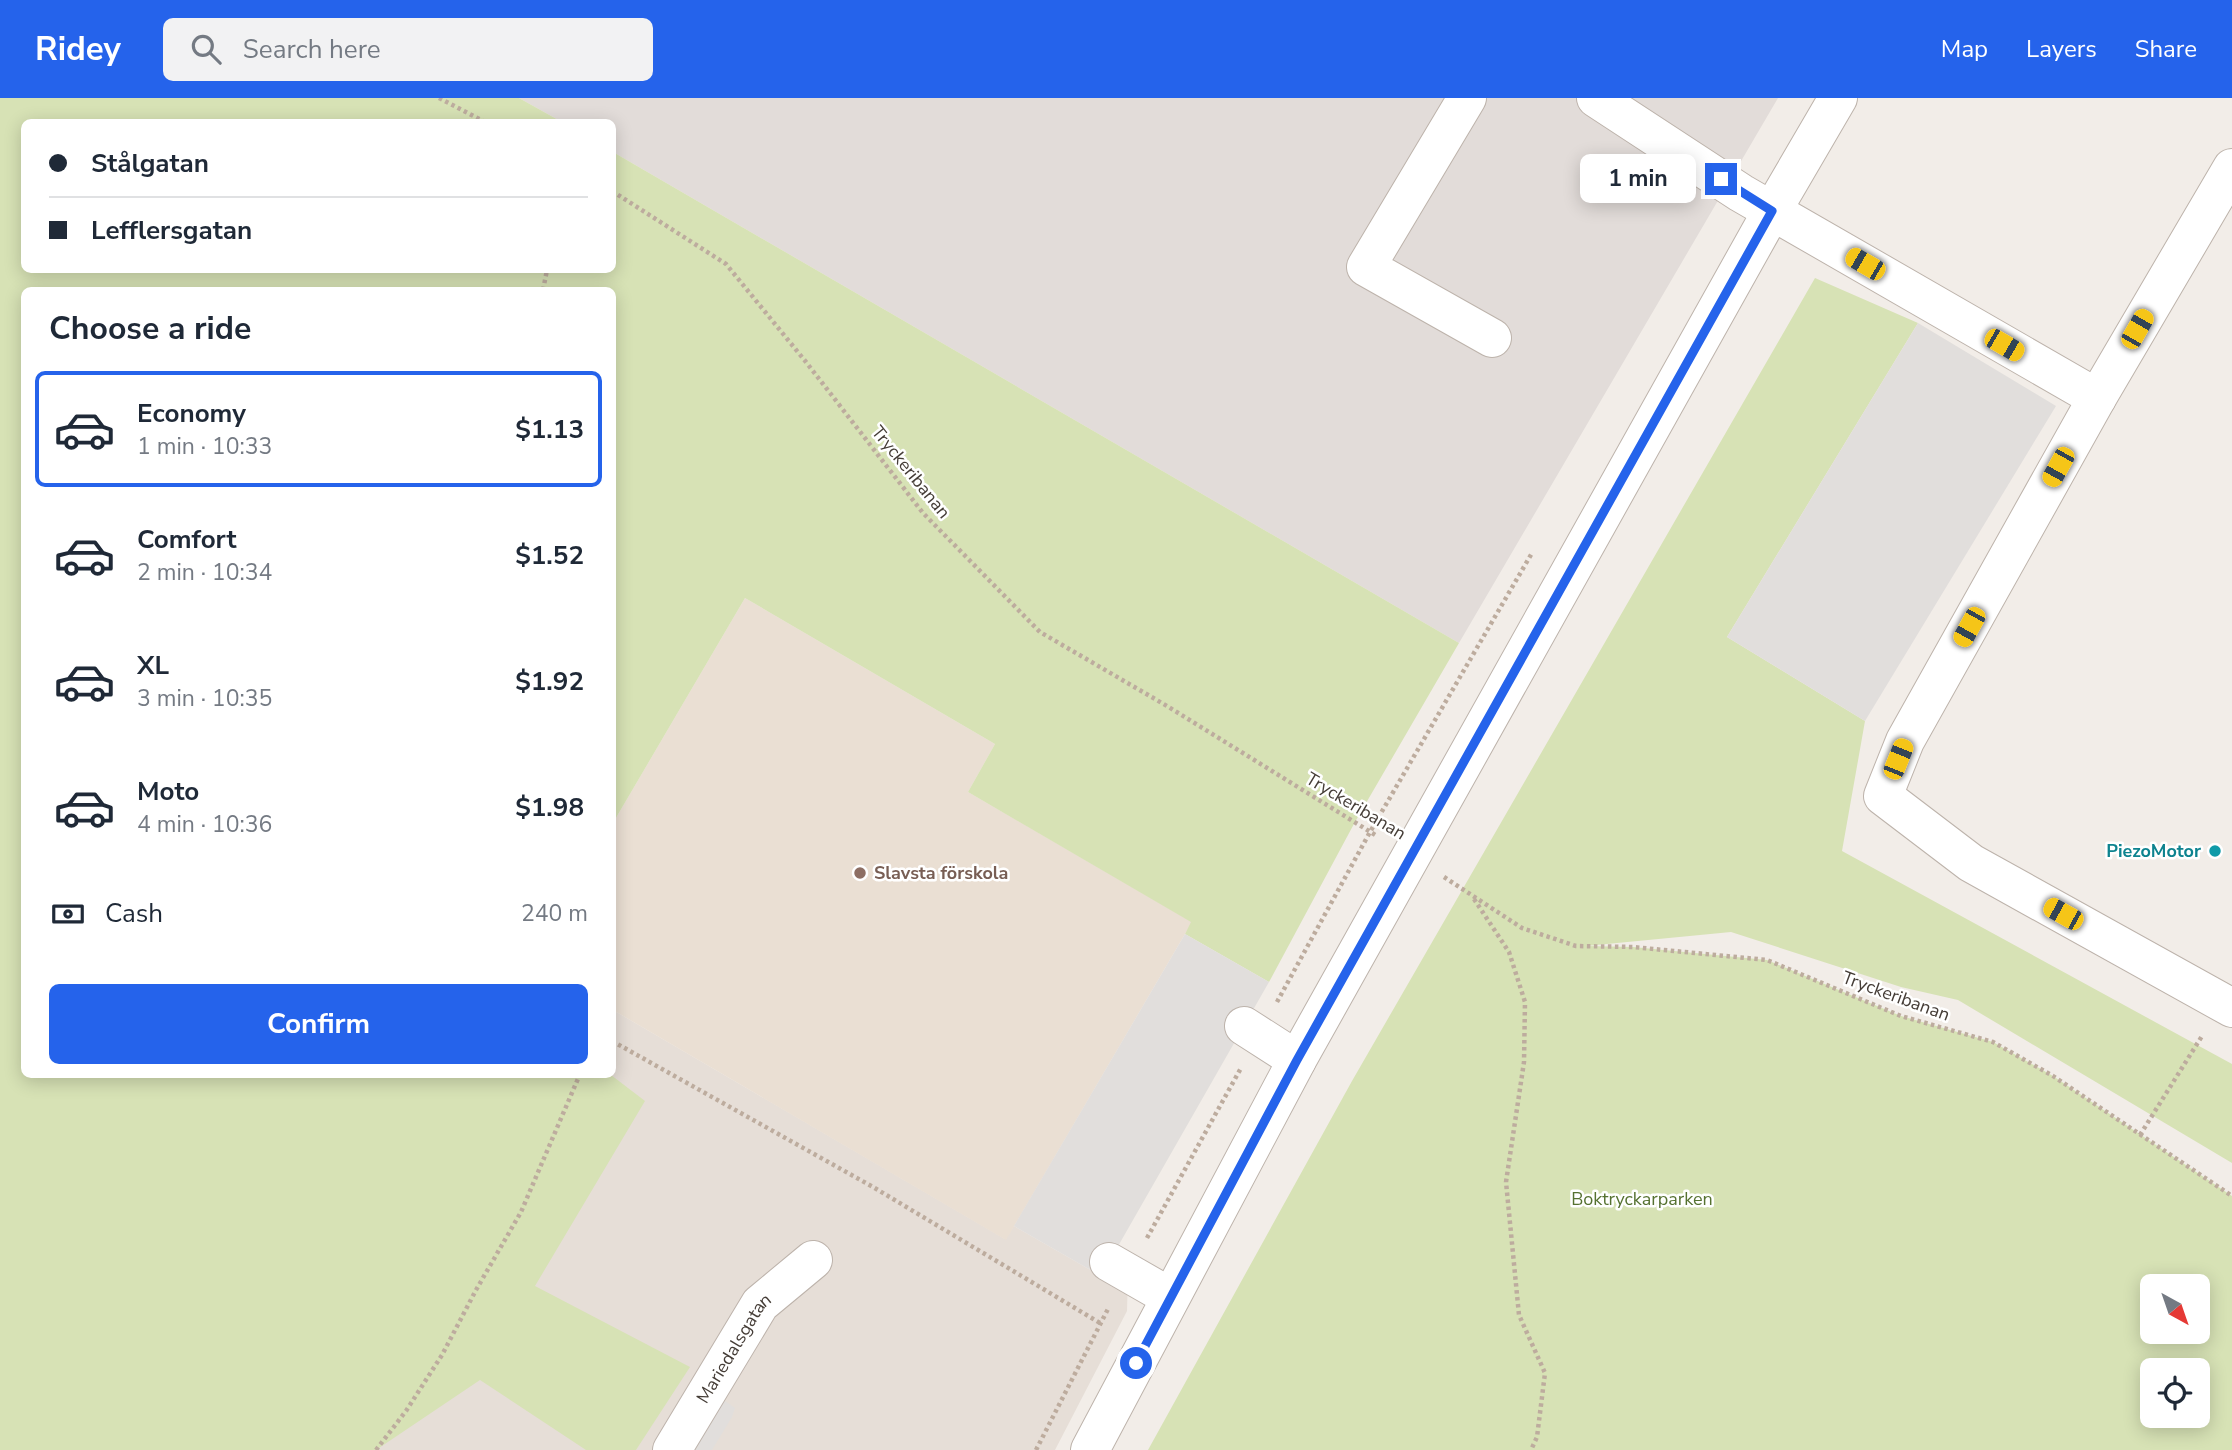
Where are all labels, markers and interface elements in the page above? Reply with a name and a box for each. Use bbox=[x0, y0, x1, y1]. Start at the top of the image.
search box bbox=[163, 18, 653, 81]
text: Ridey bbox=[35, 27, 121, 72]
icon: search bbox=[187, 30, 225, 68]
text: Search here bbox=[243, 32, 381, 67]
text: Map bbox=[1941, 33, 1988, 65]
text: Layers bbox=[2026, 33, 2097, 65]
text: Share bbox=[2135, 33, 2197, 65]
text: Stålgatan bbox=[91, 146, 209, 181]
callout: 1 min bbox=[1581, 154, 1696, 204]
text: 1 min bbox=[1608, 163, 1668, 194]
route end bbox=[1705, 163, 1737, 195]
text: Lefflersgatan bbox=[91, 213, 252, 248]
car bbox=[1842, 244, 1889, 284]
car bbox=[2118, 306, 2157, 352]
text: Choose a ride bbox=[49, 307, 251, 350]
car bbox=[1981, 325, 2028, 365]
text: Economy bbox=[137, 396, 246, 431]
icon: car bbox=[53, 398, 116, 461]
text: $1.13 bbox=[515, 412, 584, 447]
street label: Tryckeribanan bbox=[866, 421, 956, 523]
text: 1 min · 10:33 bbox=[137, 431, 272, 462]
car bbox=[2039, 444, 2078, 490]
text: Comfort bbox=[137, 522, 237, 557]
icon: car bbox=[53, 524, 116, 587]
text: $1.52 bbox=[515, 538, 584, 573]
text: 2 min · 10:34 bbox=[137, 557, 272, 588]
car bbox=[1950, 604, 1989, 650]
text: XL bbox=[137, 648, 169, 683]
icon: car bbox=[53, 650, 116, 713]
text: $1.92 bbox=[515, 664, 584, 699]
text: 3 min · 10:35 bbox=[137, 683, 272, 714]
car bbox=[1881, 736, 1916, 782]
street label: Tryckeribanan bbox=[1301, 767, 1411, 845]
text: Moto bbox=[137, 774, 199, 809]
icon: car bbox=[53, 776, 116, 839]
text: $1.98 bbox=[515, 790, 584, 825]
text: 4 min · 10:36 bbox=[137, 809, 272, 840]
place label: PiezoMotor bbox=[2106, 839, 2201, 863]
marker: PiezoMotor bbox=[2207, 843, 2223, 859]
place label: Slavsta förskola bbox=[874, 861, 1008, 885]
marker: Slavsta förskola bbox=[852, 865, 868, 881]
icon: cash bbox=[49, 895, 87, 933]
car bbox=[2040, 895, 2087, 933]
text: Cash bbox=[105, 896, 163, 931]
text: 240 m bbox=[521, 898, 588, 929]
street label: Tryckeribanan bbox=[1839, 965, 1953, 1027]
button: Confirm bbox=[49, 984, 588, 1064]
park label: Boktryckarparken bbox=[1571, 1187, 1713, 1211]
north arrow bbox=[2140, 1274, 2210, 1344]
map controls bbox=[2140, 1274, 2210, 1428]
street label: Mariedalsgatan bbox=[691, 1288, 776, 1408]
route start bbox=[1120, 1347, 1152, 1379]
button: locate bbox=[2140, 1358, 2210, 1428]

